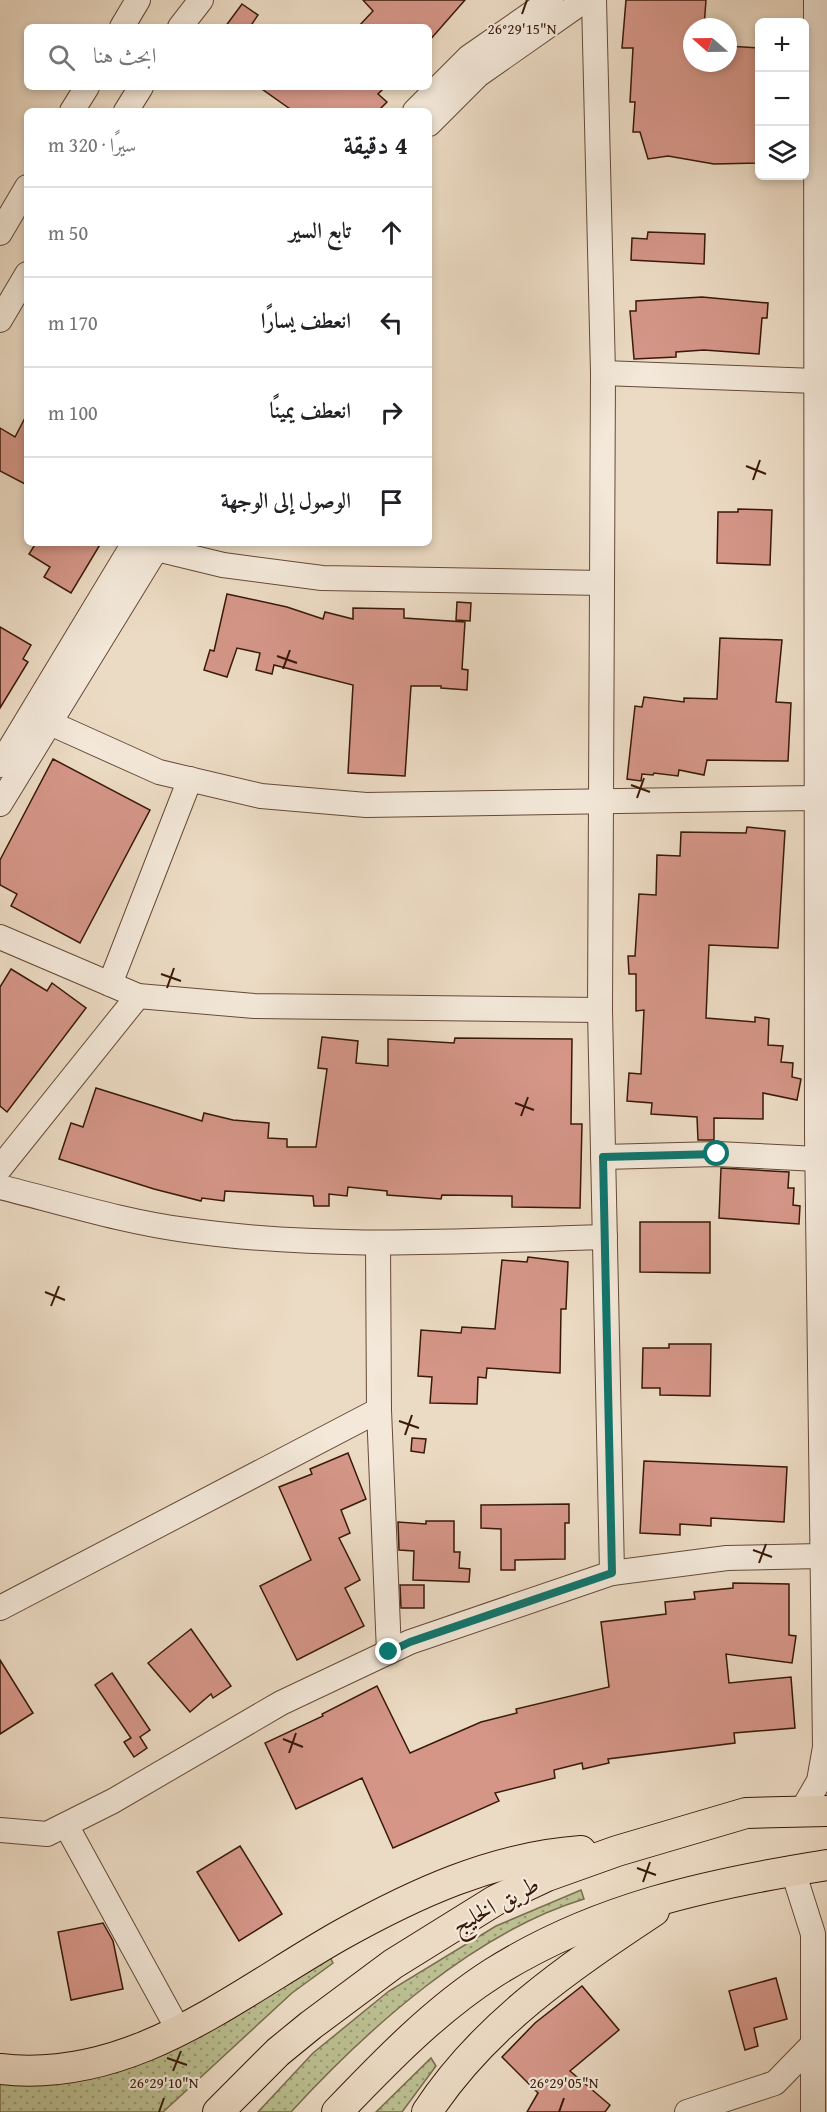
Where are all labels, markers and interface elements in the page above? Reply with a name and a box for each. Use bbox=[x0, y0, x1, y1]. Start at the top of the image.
text: 26°29'15"N bbox=[488, 18, 557, 39]
north arrow bbox=[683, 18, 737, 72]
map controls bbox=[755, 18, 809, 180]
button: + bbox=[755, 18, 809, 72]
search box bbox=[24, 24, 432, 90]
text: ابحث هنا bbox=[93, 39, 157, 71]
icon: search bbox=[45, 41, 78, 74]
button: − bbox=[755, 72, 809, 126]
text: 4 دقيقة bbox=[343, 125, 408, 164]
button: layers bbox=[755, 126, 809, 180]
text: سيرًا · 320 m bbox=[48, 130, 136, 159]
text: تابع السير bbox=[289, 214, 351, 246]
icon: ahead bbox=[375, 216, 408, 249]
text: 50 m bbox=[48, 218, 88, 247]
text: انعطف يسارًا bbox=[261, 304, 351, 336]
icon: left bbox=[375, 306, 408, 339]
text: 170 m bbox=[48, 308, 98, 337]
text: انعطف يمينًا bbox=[270, 394, 351, 426]
icon: right bbox=[375, 396, 408, 429]
text: 100 m bbox=[48, 398, 98, 427]
text: الوصول إلى الوجهة bbox=[221, 484, 351, 516]
icon: arrive bbox=[375, 486, 408, 519]
route start bbox=[703, 1140, 729, 1166]
route end bbox=[375, 1638, 401, 1664]
street label: طريق الخليج bbox=[445, 1866, 547, 1945]
text: 26°29'10"N bbox=[130, 2072, 199, 2093]
text: 26°29'05"N bbox=[530, 2072, 599, 2093]

